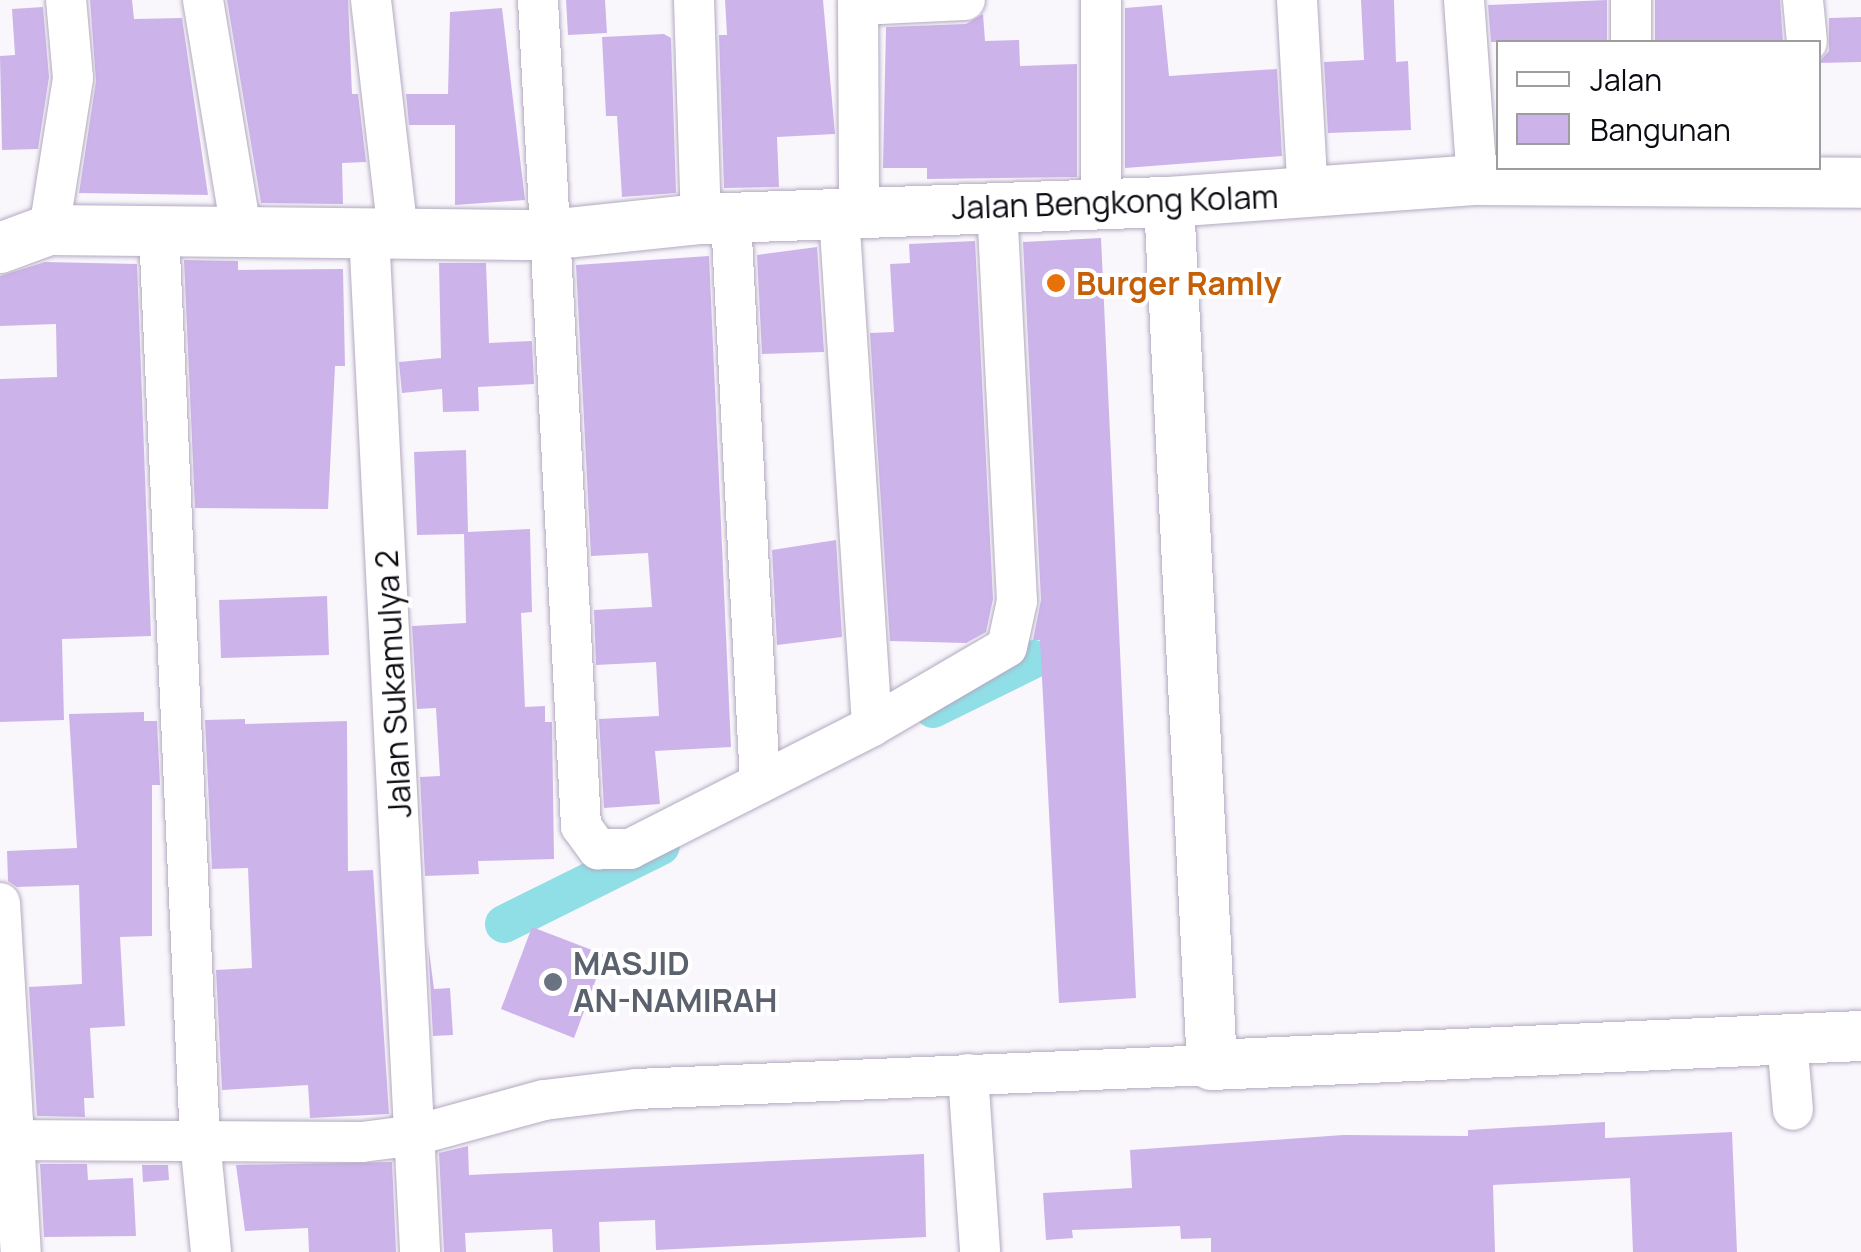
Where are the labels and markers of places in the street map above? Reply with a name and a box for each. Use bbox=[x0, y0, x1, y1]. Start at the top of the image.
place label: Burger Ramly bbox=[1076, 264, 1282, 302]
marker: Burger Ramly bbox=[1045, 272, 1067, 294]
place label: MASJID AN-NAMIRAH bbox=[573, 945, 777, 1020]
marker: MASJID AN-NAMIRAH bbox=[542, 971, 564, 993]

